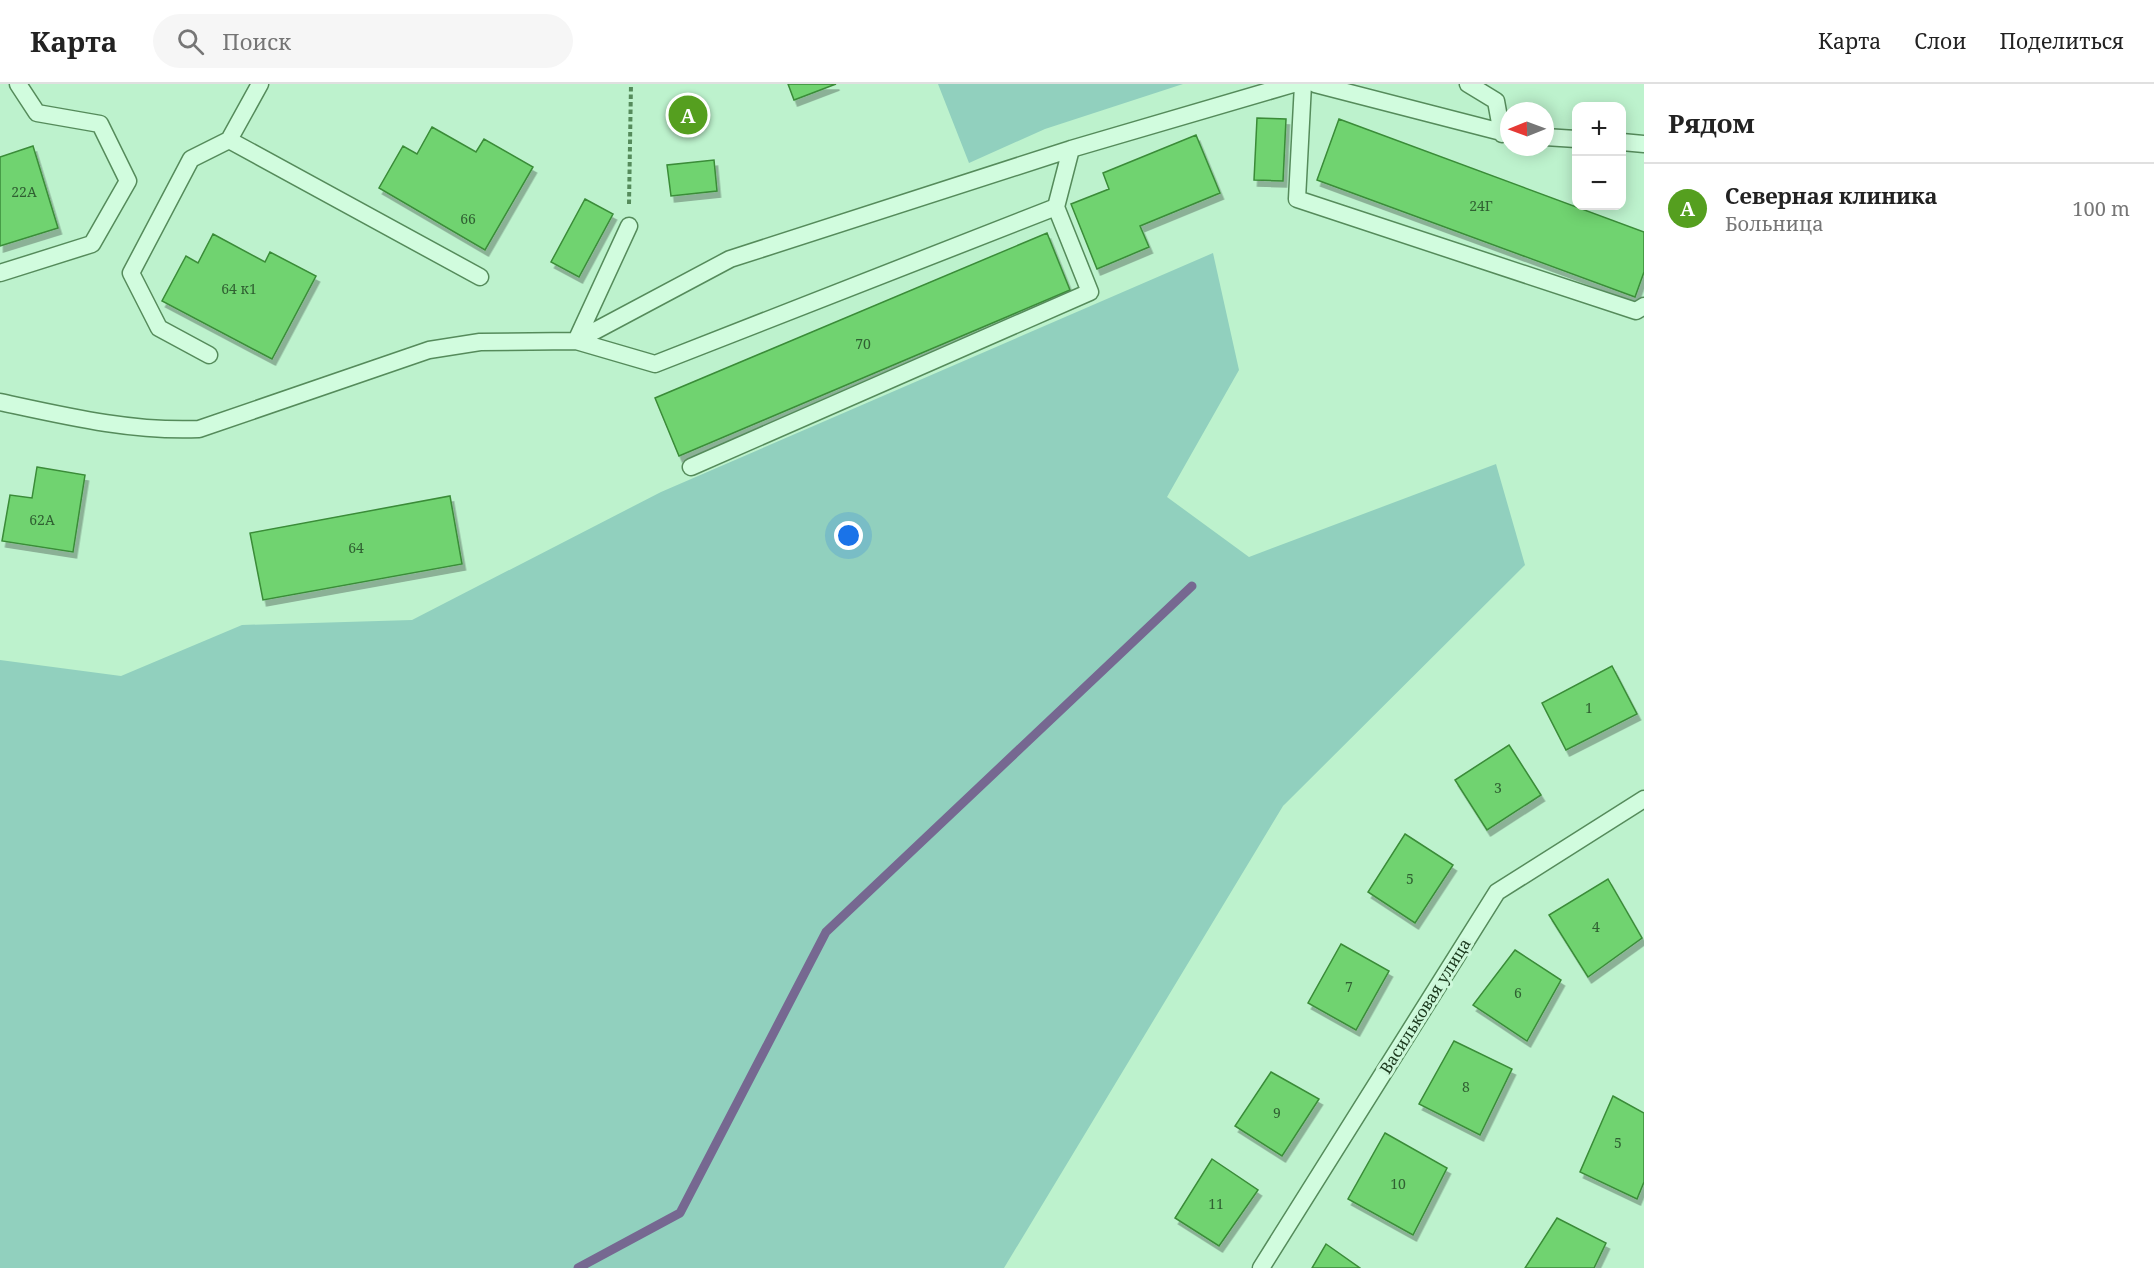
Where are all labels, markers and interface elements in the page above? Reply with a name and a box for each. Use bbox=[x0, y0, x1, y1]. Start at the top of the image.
search box bbox=[153, 14, 573, 68]
text: Карта bbox=[30, 22, 117, 60]
icon: search bbox=[174, 25, 207, 58]
text: Поиск bbox=[222, 26, 291, 56]
text: Карта bbox=[1818, 27, 1881, 55]
text: Слои bbox=[1914, 27, 1966, 55]
text: Поделиться bbox=[1999, 27, 2124, 55]
pin: A bbox=[668, 93, 708, 138]
north arrow bbox=[1500, 102, 1554, 156]
map controls bbox=[1572, 102, 1626, 210]
button: + bbox=[1572, 102, 1626, 156]
text: Рядом bbox=[1668, 105, 1755, 141]
button: − bbox=[1572, 156, 1626, 210]
text: Северная клиника bbox=[1725, 180, 1938, 210]
house number: 22А bbox=[11, 182, 37, 201]
text: A bbox=[1680, 195, 1695, 222]
text: 100 m bbox=[2072, 195, 2130, 222]
house number: 24Г bbox=[1469, 196, 1493, 215]
house number: 66 bbox=[460, 209, 476, 228]
text: Больница bbox=[1725, 210, 1824, 237]
house number: 64 к1 bbox=[221, 279, 257, 298]
house number: 70 bbox=[855, 334, 871, 353]
house number: 62А bbox=[29, 510, 55, 529]
your location bbox=[834, 521, 863, 550]
house number: 64 bbox=[348, 538, 364, 557]
house number: 1 bbox=[1585, 698, 1593, 717]
house number: 3 bbox=[1494, 778, 1502, 797]
house number: 5 bbox=[1406, 869, 1414, 888]
house number: 4 bbox=[1592, 917, 1600, 936]
street label: Васильковая улица bbox=[1374, 934, 1476, 1078]
house number: 7 bbox=[1345, 977, 1353, 996]
house number: 6 bbox=[1514, 983, 1522, 1002]
house number: 8 bbox=[1462, 1077, 1470, 1096]
house number: 9 bbox=[1273, 1103, 1281, 1122]
house number: 5 bbox=[1614, 1133, 1622, 1152]
house number: 10 bbox=[1390, 1174, 1406, 1193]
house number: 11 bbox=[1208, 1194, 1224, 1213]

